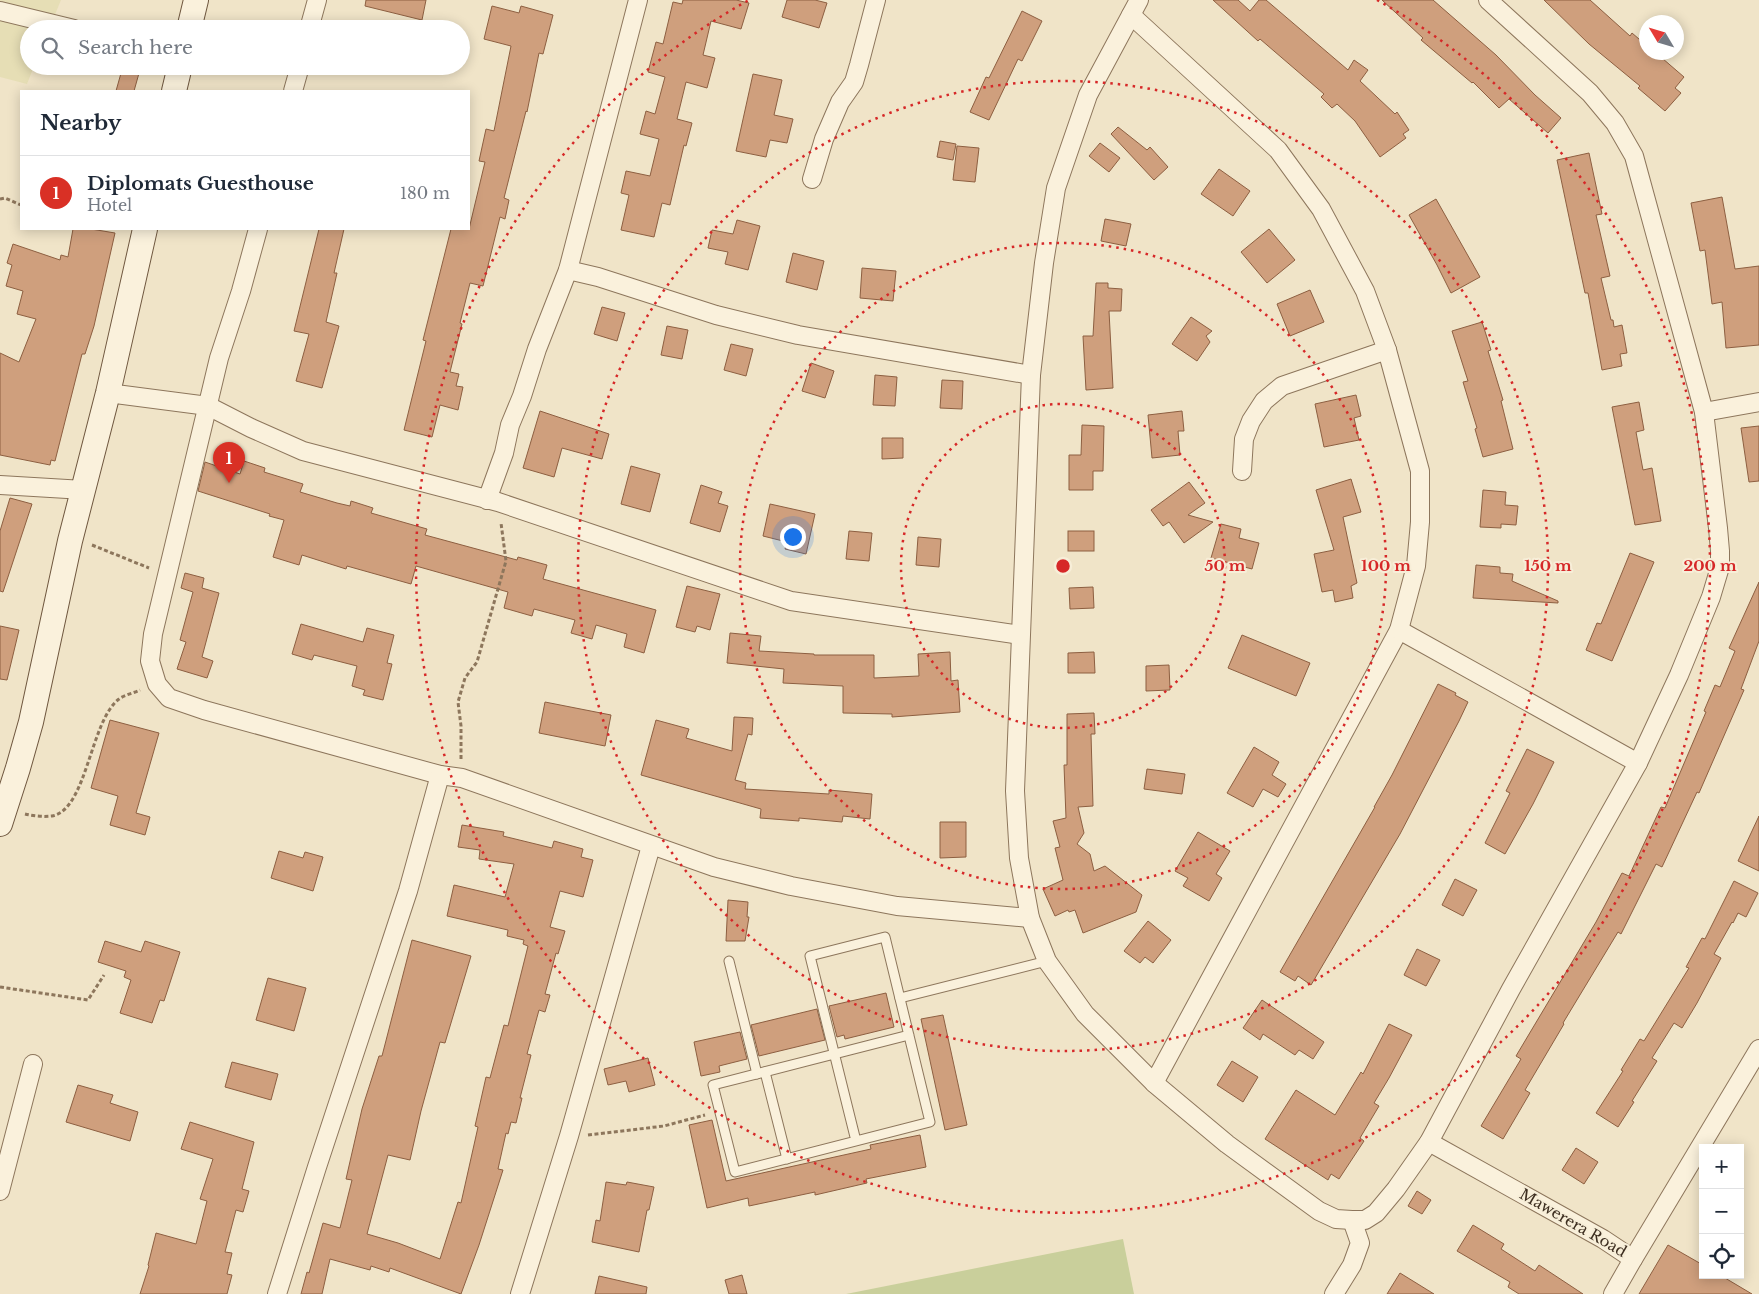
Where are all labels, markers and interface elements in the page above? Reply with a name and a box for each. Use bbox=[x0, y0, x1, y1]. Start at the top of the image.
north arrow bbox=[1639, 15, 1684, 60]
search box bbox=[20, 20, 470, 75]
icon: search bbox=[38, 34, 66, 62]
text: Search here bbox=[78, 36, 193, 59]
text: Nearby bbox=[40, 110, 121, 136]
text: Diplomats Guesthouse bbox=[87, 172, 314, 195]
text: 1 bbox=[53, 183, 59, 203]
text: 180 m bbox=[400, 183, 450, 203]
text: Hotel bbox=[87, 195, 132, 215]
pin: 1 bbox=[213, 442, 245, 483]
your location bbox=[780, 524, 806, 550]
text: 50 m bbox=[1205, 556, 1246, 575]
text: 100 m bbox=[1361, 556, 1411, 575]
text: 150 m bbox=[1524, 556, 1572, 575]
text: 200 m bbox=[1684, 556, 1737, 575]
centre of rings bbox=[1054, 557, 1072, 575]
map controls bbox=[1699, 1144, 1744, 1279]
button: + bbox=[1699, 1144, 1744, 1189]
street label: Mawerera Road bbox=[1516, 1184, 1630, 1261]
button: − bbox=[1699, 1189, 1744, 1234]
button: locate bbox=[1699, 1234, 1744, 1279]

